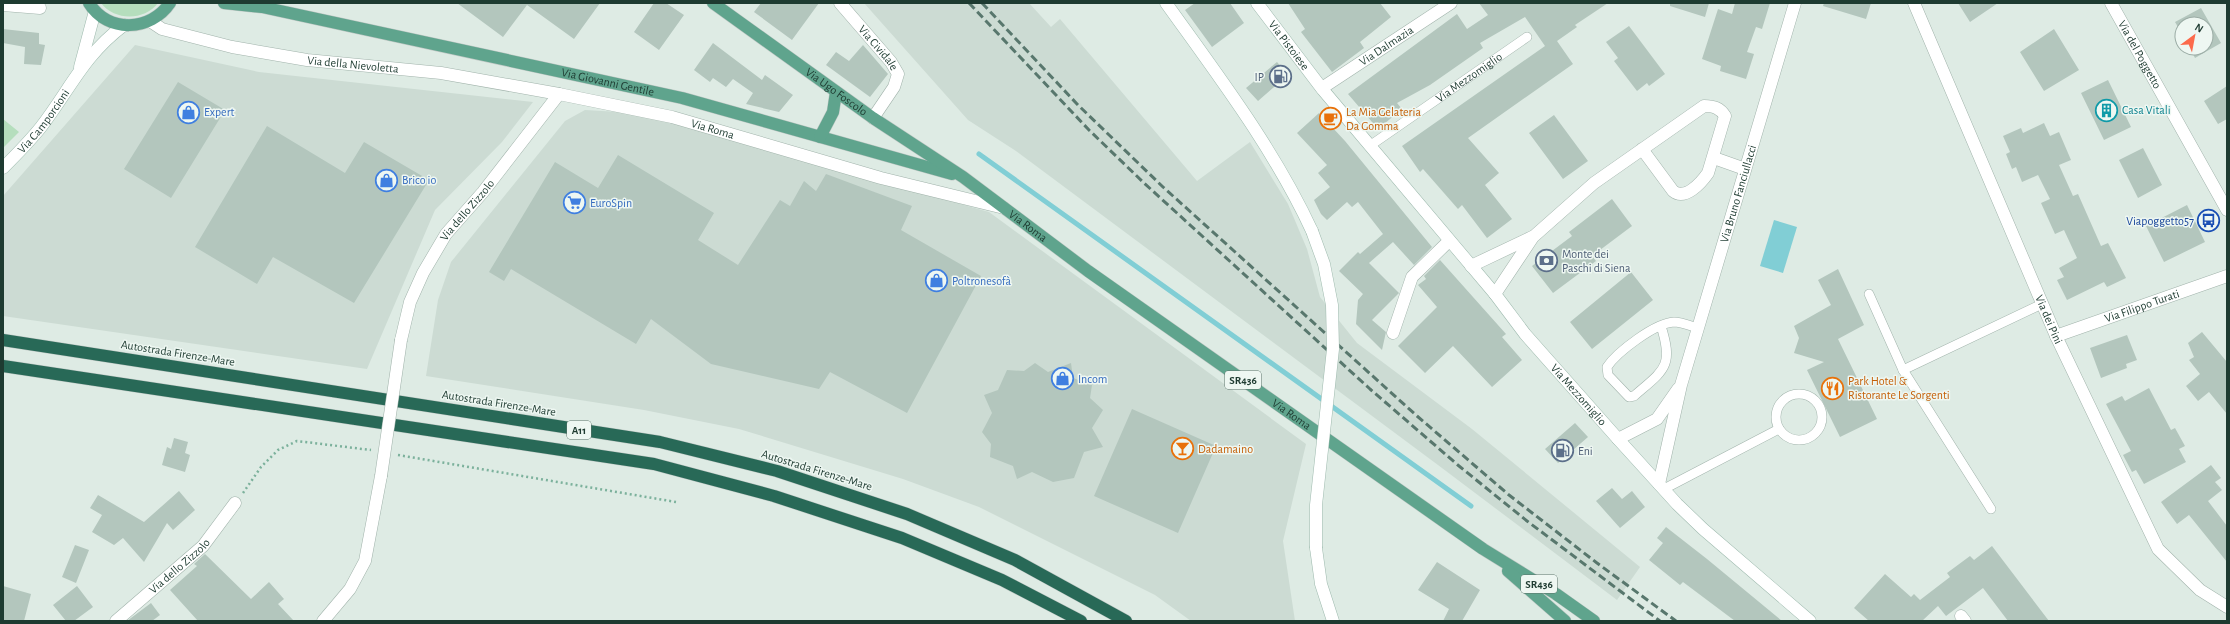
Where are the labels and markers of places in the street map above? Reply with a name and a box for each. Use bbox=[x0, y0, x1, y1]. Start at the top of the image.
fuel station icon: IP bbox=[1267, 64, 1293, 90]
place label: IP bbox=[1255, 71, 1264, 83]
building icon: Casa Vitali bbox=[2093, 97, 2119, 123]
shop icon: Expert bbox=[176, 99, 202, 125]
place label: Casa Vitali bbox=[2122, 104, 2171, 116]
place label: Expert bbox=[204, 106, 235, 118]
cafe icon: La Mia Gelateria Da Gomma bbox=[1317, 106, 1343, 132]
place label: La Mia Gelateria Da Gomma bbox=[1346, 106, 1421, 132]
shop icon: Brico io bbox=[373, 167, 399, 193]
place label: Brico io bbox=[402, 174, 437, 186]
supermarket icon: EuroSpin bbox=[562, 190, 588, 216]
place label: EuroSpin bbox=[590, 197, 632, 209]
bus stop icon: Viapoggetto57 bbox=[2196, 208, 2222, 234]
place label: Viapoggetto57 bbox=[2126, 215, 2194, 227]
bank icon: Monte dei Paschi di Siena bbox=[1534, 248, 1560, 274]
place label: Monte dei Paschi di Siena bbox=[1562, 248, 1631, 274]
shop icon: Poltronesofà bbox=[924, 268, 950, 294]
place label: Poltronesofà bbox=[952, 275, 1011, 287]
shop icon: Incom bbox=[1050, 366, 1076, 392]
place label: Incom bbox=[1078, 373, 1107, 385]
restaurant icon: Park Hotel & Ristorante Le Sorgenti bbox=[1820, 375, 1846, 401]
place label: Park Hotel & Ristorante Le Sorgenti bbox=[1848, 375, 1950, 401]
bar icon: Dadamaino bbox=[1170, 436, 1196, 462]
fuel station icon: Eni bbox=[1550, 438, 1576, 464]
place label: Dadamaino bbox=[1198, 443, 1253, 455]
place label: Eni bbox=[1578, 445, 1593, 457]

